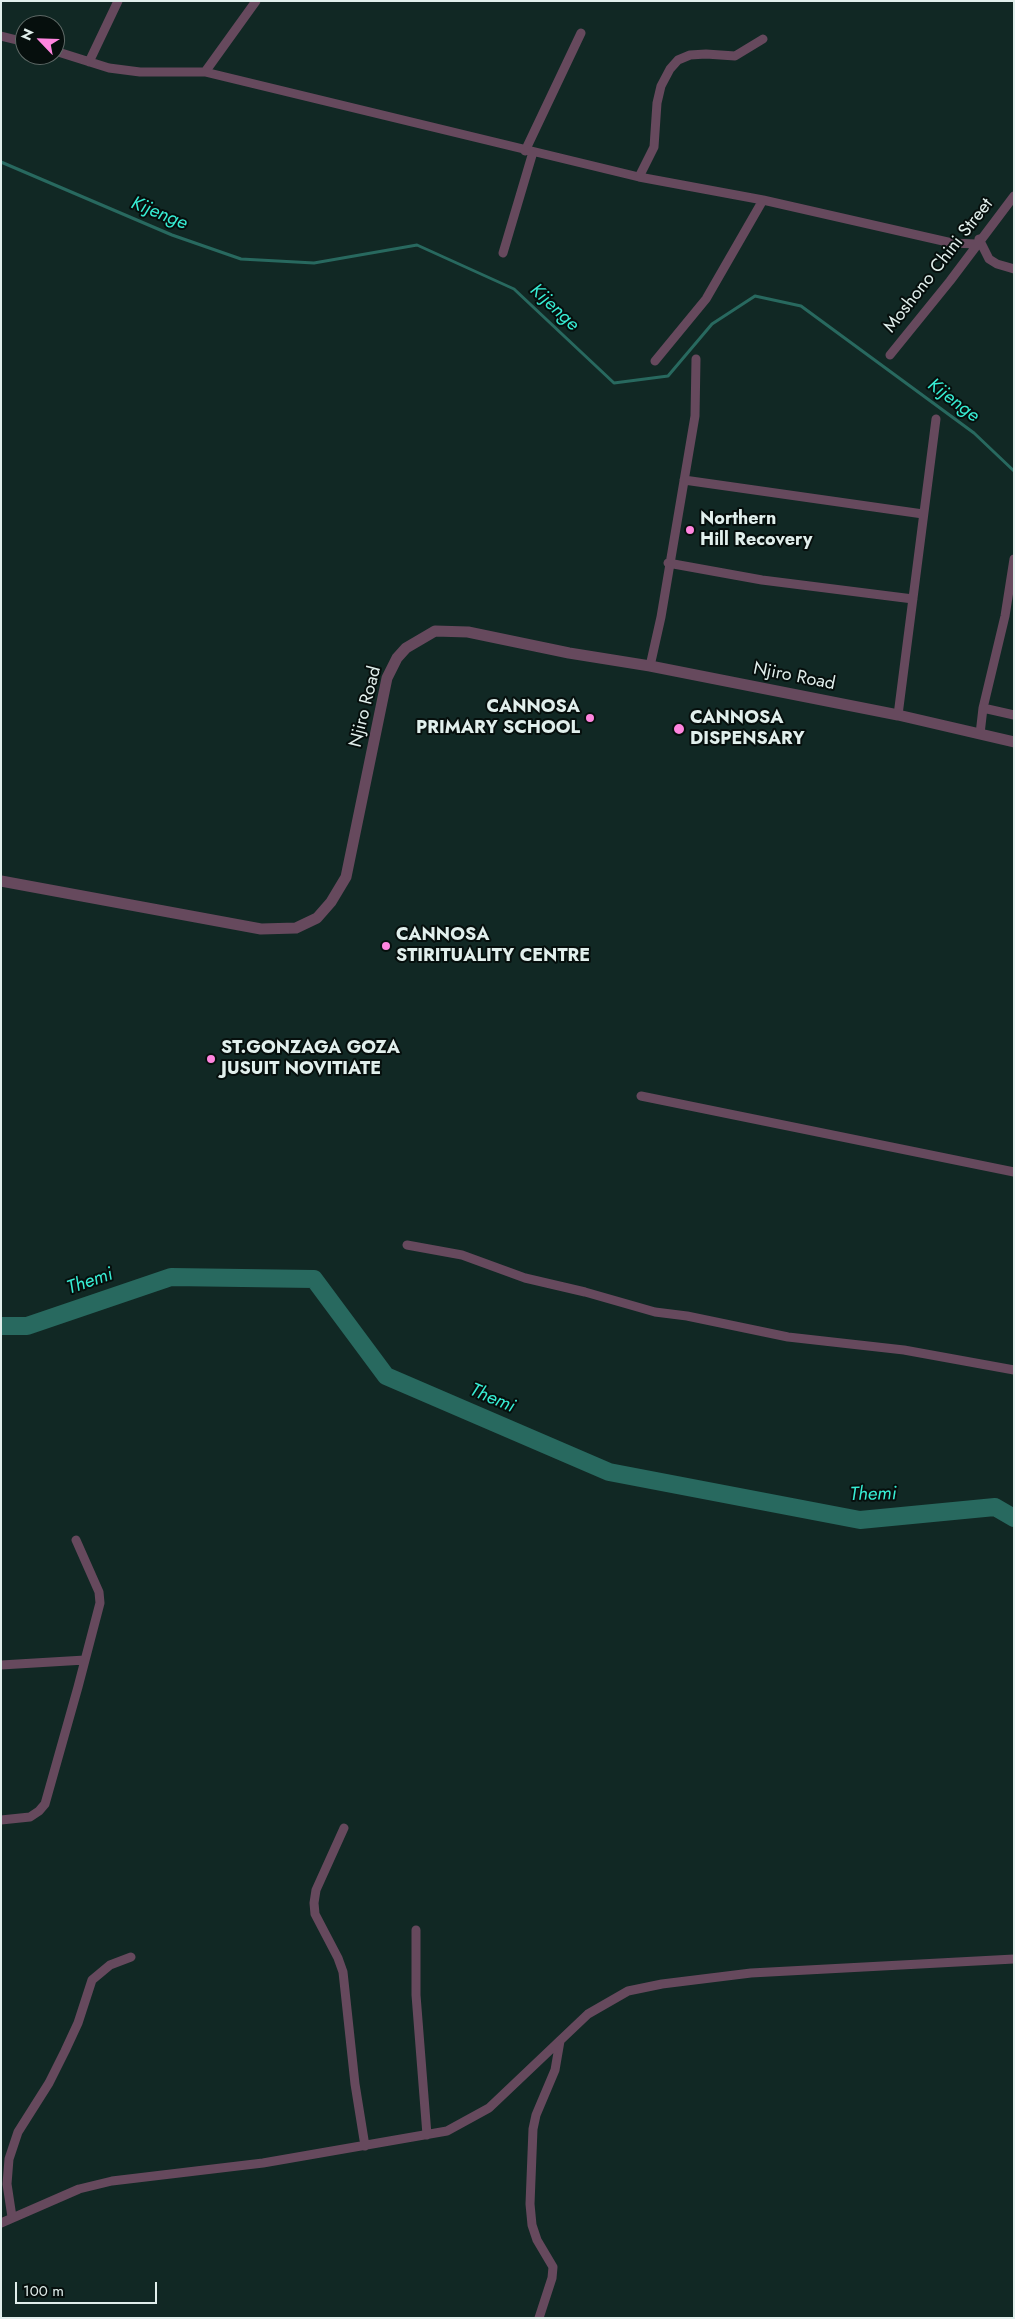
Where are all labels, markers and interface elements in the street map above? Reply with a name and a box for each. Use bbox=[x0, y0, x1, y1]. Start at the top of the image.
north arrow bbox=[15, 15, 65, 65]
text: N bbox=[16, 25, 39, 43]
water label: Kijenge bbox=[127, 192, 191, 236]
street label: Moshono Chini Street bbox=[880, 195, 998, 337]
water label: Kijenge bbox=[525, 280, 583, 336]
water label: Kijenge bbox=[923, 374, 983, 428]
place label: Northern Hill Recovery bbox=[700, 509, 812, 552]
marker: Northern Hill Recovery bbox=[684, 524, 696, 536]
street label: Njiro Road bbox=[751, 658, 837, 696]
street label: Njiro Road bbox=[345, 664, 387, 750]
place label: CANNOSA PRIMARY SCHOOL bbox=[416, 697, 580, 740]
place label: CANNOSA DISPENSARY bbox=[690, 708, 805, 751]
marker: CANNOSA PRIMARY SCHOOL bbox=[584, 712, 596, 724]
marker: CANNOSA DISPENSARY bbox=[672, 722, 686, 736]
place label: CANNOSA STIRITUALITY CENTRE bbox=[396, 925, 590, 968]
marker: CANNOSA STIRITUALITY CENTRE bbox=[380, 940, 392, 952]
place label: ST.GONZAGA GOZA JUSUIT NOVITIATE bbox=[221, 1038, 400, 1080]
marker: ST.GONZAGA GOZA JUSUIT NOVITIATE bbox=[205, 1053, 217, 1065]
water label: Themi bbox=[64, 1264, 116, 1300]
water label: Themi bbox=[466, 1379, 518, 1419]
water label: Themi bbox=[849, 1483, 897, 1507]
scale bar bbox=[18, 2272, 160, 2304]
text: 100 m bbox=[23, 2280, 64, 2302]

